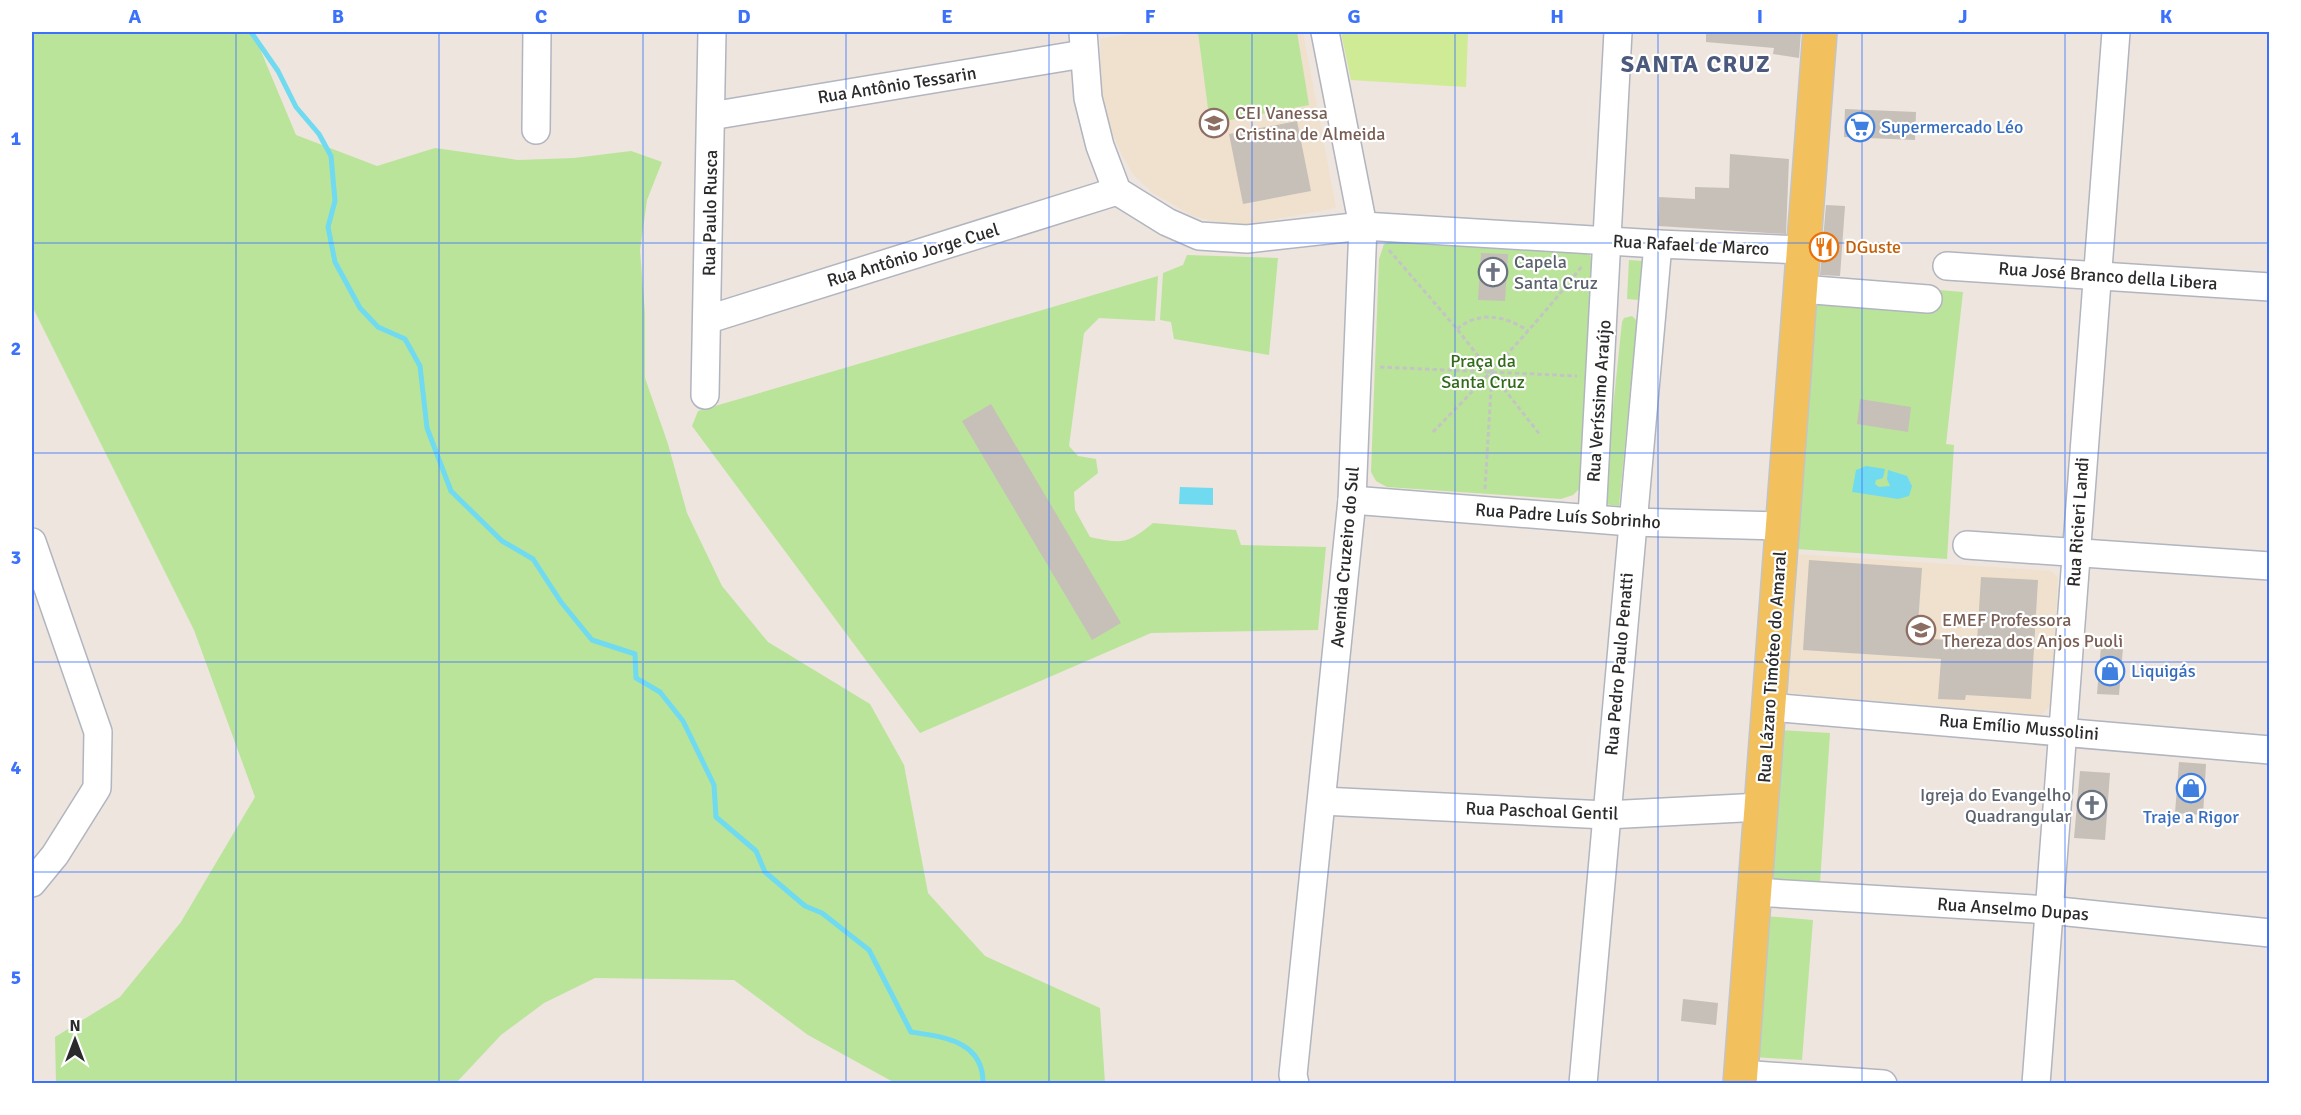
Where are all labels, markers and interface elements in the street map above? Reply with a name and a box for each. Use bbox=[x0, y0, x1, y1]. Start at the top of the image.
text: A bbox=[129, 4, 142, 29]
text: B bbox=[332, 4, 344, 29]
text: C bbox=[535, 4, 547, 29]
text: D bbox=[737, 4, 751, 29]
text: E bbox=[941, 4, 953, 29]
text: F bbox=[1145, 4, 1156, 29]
text: G bbox=[1347, 4, 1361, 29]
text: H bbox=[1550, 4, 1564, 29]
text: I bbox=[1757, 4, 1763, 29]
text: J bbox=[1958, 4, 1968, 29]
text: K bbox=[2160, 4, 2173, 29]
district label: SANTA CRUZ bbox=[1621, 49, 1771, 79]
street label: Rua Antônio Tessarin bbox=[816, 62, 978, 108]
place label: CEI Vanessa Cristina de Almeida bbox=[1235, 102, 1385, 145]
school or university icon: CEI Vanessa Cristina de Almeida bbox=[1198, 107, 1230, 139]
supermarket icon: Supermercado Léo bbox=[1844, 111, 1876, 143]
place label: Supermercado Léo bbox=[1881, 116, 2023, 138]
text: 1 bbox=[11, 126, 22, 151]
street label: Rua Paulo Rusca bbox=[698, 150, 722, 276]
street label: Rua Antônio Jorge Cuel bbox=[824, 218, 1002, 292]
street label: Rua Rafael de Marco bbox=[1612, 230, 1770, 260]
restaurant icon: DGuste bbox=[1808, 231, 1840, 263]
place label: DGuste bbox=[1845, 236, 1901, 258]
place label: Capela Santa Cruz bbox=[1514, 251, 1598, 294]
church icon: Capela Santa Cruz bbox=[1477, 256, 1509, 288]
street label: Rua José Branco della Libera bbox=[1998, 257, 2218, 295]
street label: Rua Veríssimo Araújo bbox=[1582, 319, 1616, 483]
text: 2 bbox=[11, 336, 21, 361]
park label: Praça da Santa Cruz bbox=[1441, 350, 1525, 393]
street label: Rua Ricieri Landi bbox=[2062, 456, 2094, 588]
street label: Avenida Cruzeiro do Sul bbox=[1326, 466, 1364, 648]
street label: Rua Padre Luís Sobrinho bbox=[1474, 499, 1662, 533]
text: 3 bbox=[11, 545, 21, 570]
street label: Rua Lázaro Timóteo do Amaral bbox=[1753, 550, 1791, 784]
street label: Rua Pedro Paulo Penatti bbox=[1600, 572, 1638, 756]
place label: EMEF Professora Thereza dos Anjos Puoli bbox=[1942, 609, 2123, 652]
school or university icon: EMEF Professora Thereza dos Anjos Puoli bbox=[1905, 614, 1937, 646]
shop icon: Liquigás bbox=[2094, 655, 2126, 687]
place label: Liquigás bbox=[2131, 660, 2196, 682]
street label: Rua Emílio Mussolini bbox=[1938, 709, 2100, 745]
text: 4 bbox=[11, 755, 22, 780]
shop icon: Traje a Rigor bbox=[2175, 772, 2207, 804]
place label: Igreja do Evangelho Quadrangular bbox=[1920, 784, 2071, 827]
church icon: Igreja do Evangelho Quadrangular bbox=[2076, 789, 2108, 821]
street label: Rua Paschoal Gentil bbox=[1465, 797, 1619, 825]
place label: Traje a Rigor bbox=[2143, 806, 2239, 828]
street label: Rua Anselmo Dupas bbox=[1936, 893, 2090, 925]
text: 5 bbox=[11, 965, 21, 990]
north arrow bbox=[45, 1010, 105, 1070]
text: N bbox=[69, 1016, 81, 1036]

